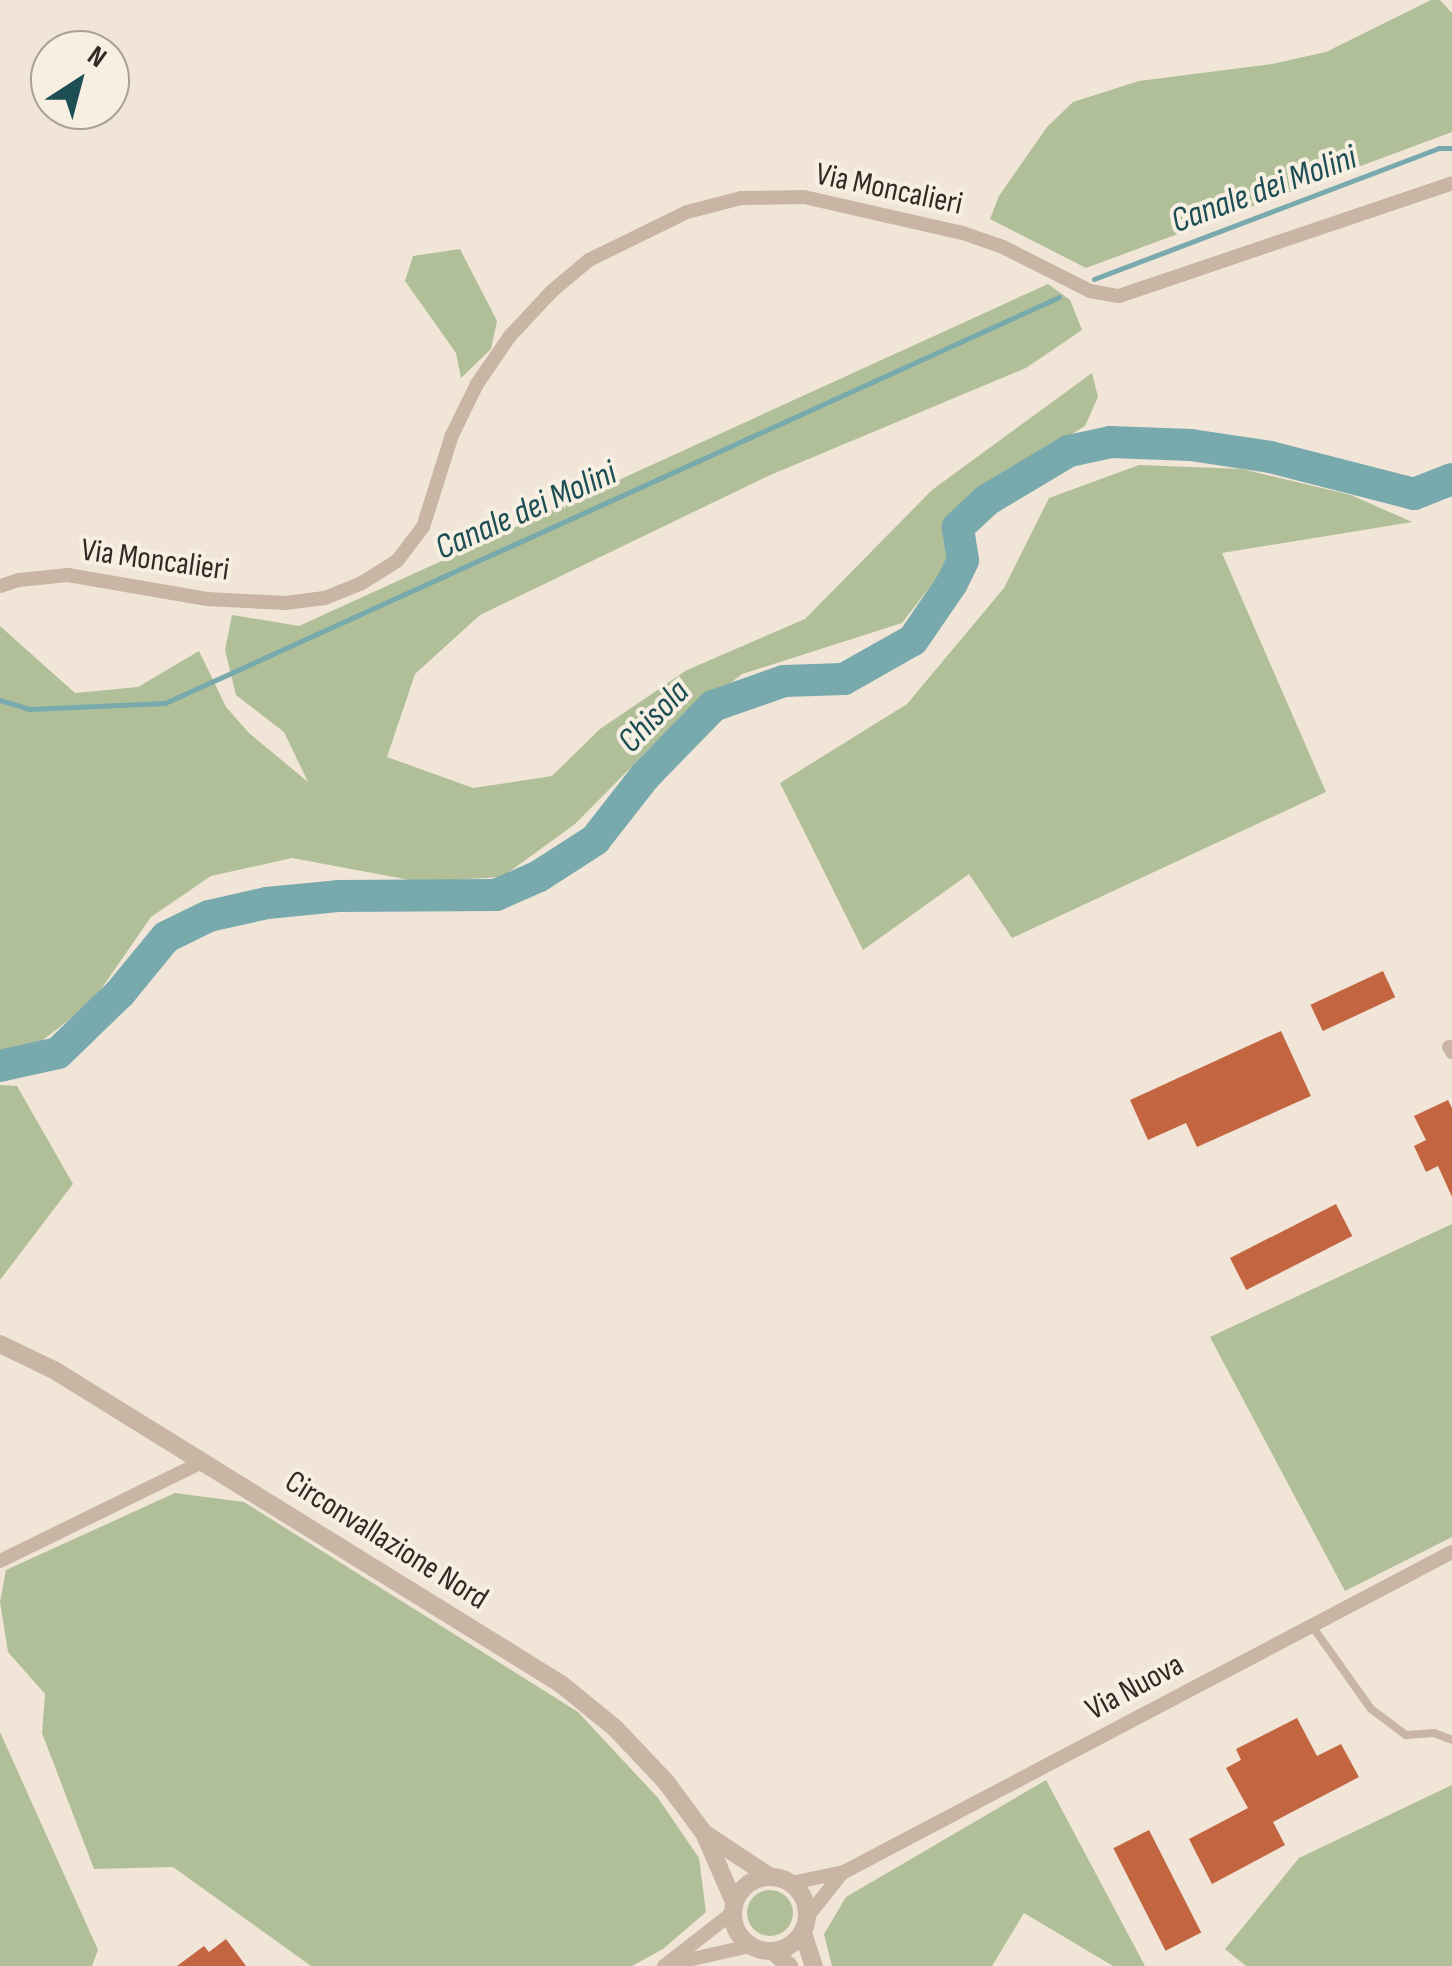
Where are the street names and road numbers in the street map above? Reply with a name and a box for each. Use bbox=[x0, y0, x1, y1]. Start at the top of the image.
street label: Via Moncalieri bbox=[812, 156, 966, 224]
street label: Via Moncalieri bbox=[79, 532, 231, 590]
street label: Circonvallazione Nord bbox=[277, 1463, 495, 1619]
street label: Via Nuova bbox=[1080, 1646, 1190, 1730]

